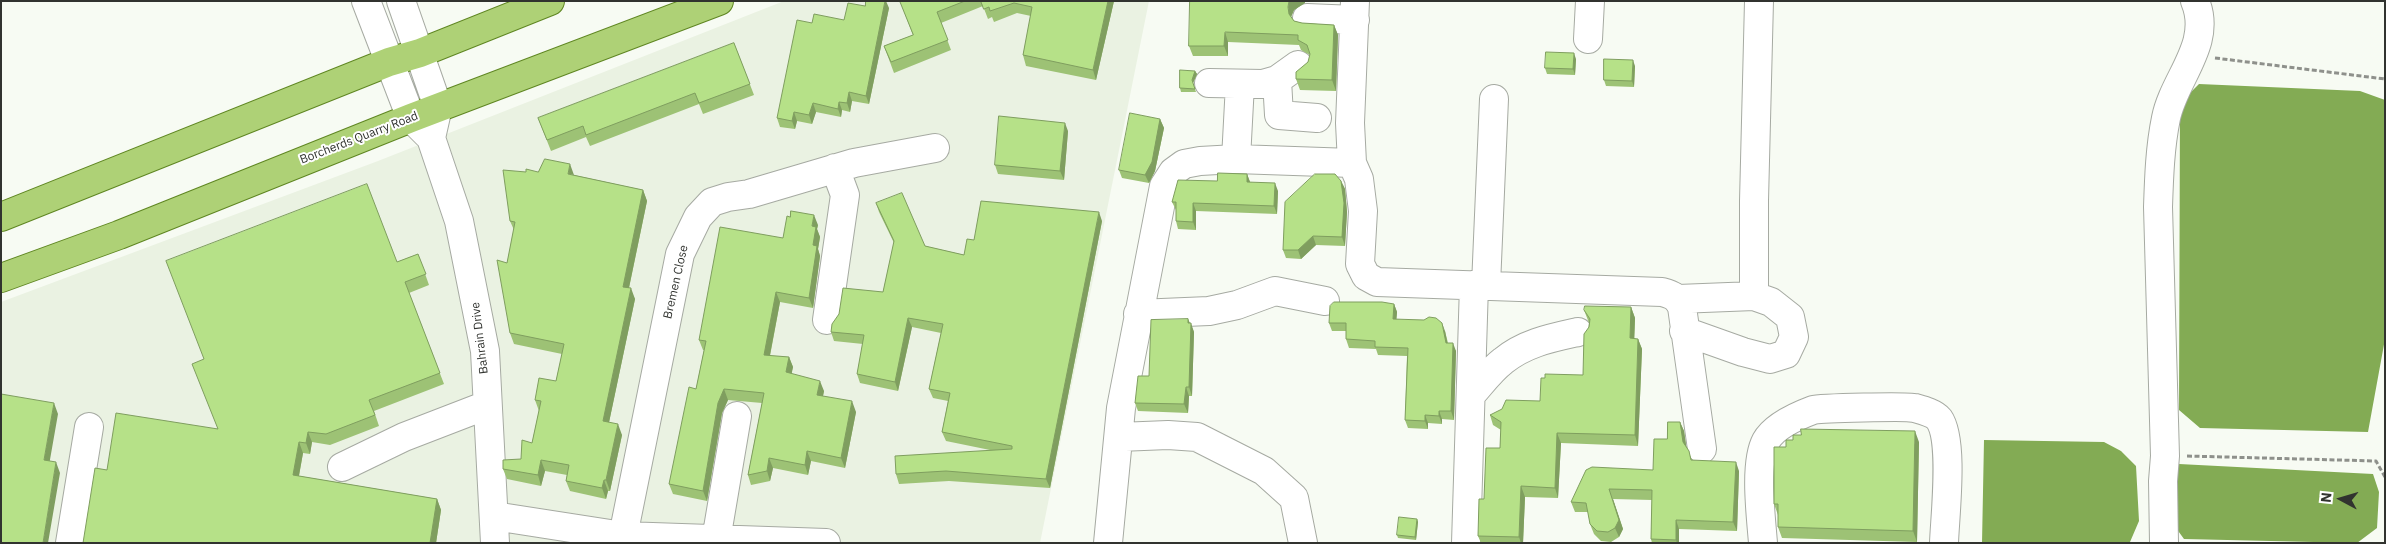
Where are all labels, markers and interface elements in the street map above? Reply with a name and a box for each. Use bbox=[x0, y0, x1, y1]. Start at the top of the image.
street label: Borcherds Quarry Road bbox=[298, 109, 420, 167]
street label: Bremen Close bbox=[661, 244, 691, 320]
street label: Bahrain Drive bbox=[468, 301, 492, 375]
north arrow bbox=[2316, 474, 2366, 524]
text: N bbox=[2317, 491, 2336, 503]

